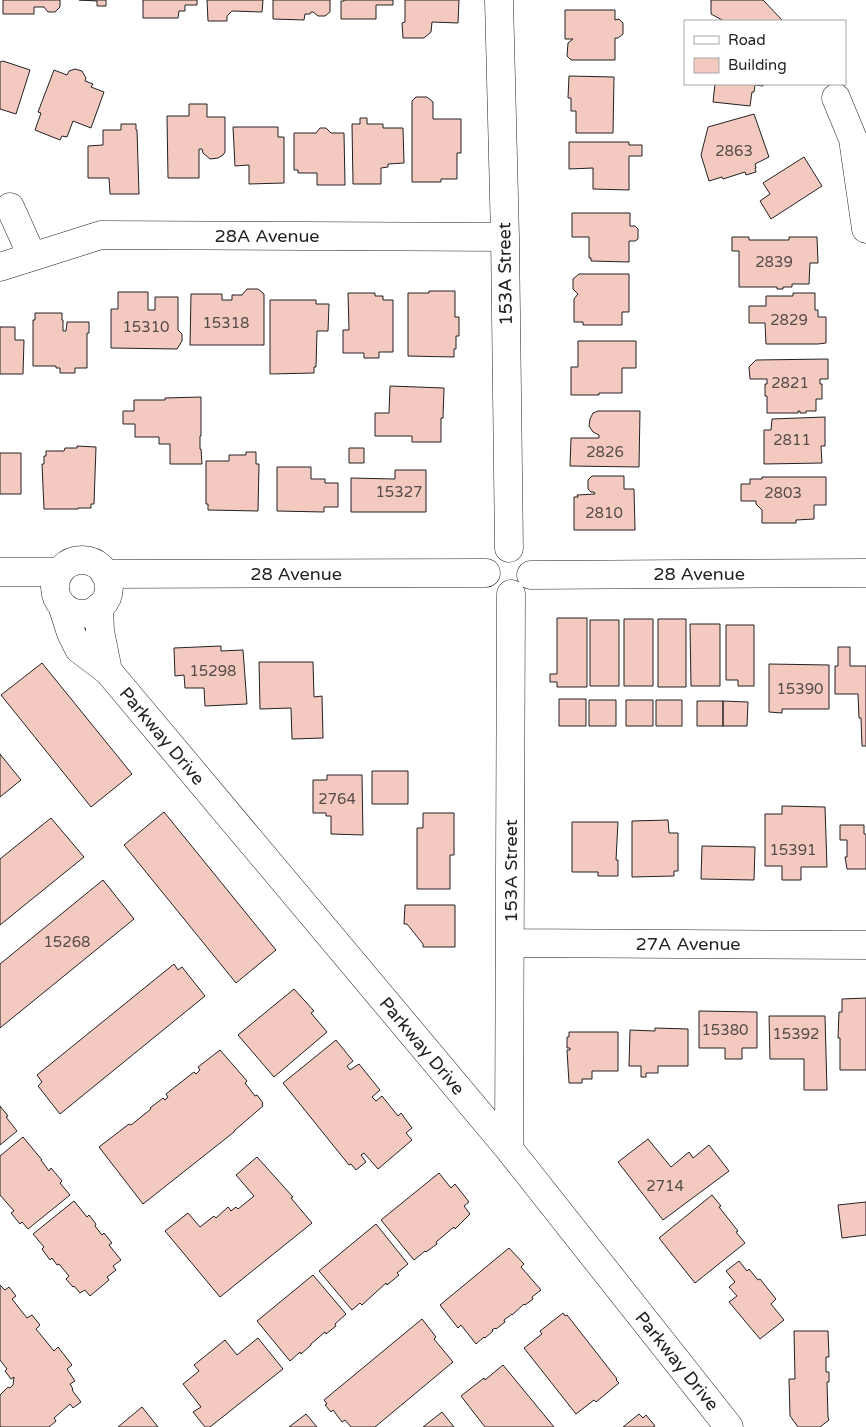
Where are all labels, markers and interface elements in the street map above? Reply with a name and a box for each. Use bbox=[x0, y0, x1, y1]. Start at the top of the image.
legend bbox=[684, 20, 846, 85]
text: Road bbox=[728, 31, 766, 49]
text: Building bbox=[728, 56, 787, 74]
house number: 2863 bbox=[715, 142, 753, 160]
street label: 153A Street bbox=[493, 222, 517, 326]
street label: 28A Avenue bbox=[214, 225, 320, 247]
house number: 2839 bbox=[755, 253, 793, 271]
house number: 2829 bbox=[770, 311, 808, 329]
house number: 15318 bbox=[202, 314, 250, 332]
house number: 15310 bbox=[122, 318, 170, 336]
house number: 2821 bbox=[771, 374, 809, 392]
house number: 2811 bbox=[773, 431, 811, 449]
house number: 2826 bbox=[586, 443, 624, 461]
house number: 15327 bbox=[375, 483, 423, 501]
house number: 2803 bbox=[764, 484, 802, 502]
house number: 2810 bbox=[585, 504, 623, 522]
street label: 28 Avenue bbox=[250, 563, 342, 585]
street label: 28 Avenue bbox=[653, 563, 745, 585]
house number: 15298 bbox=[189, 662, 237, 680]
house number: 15390 bbox=[776, 680, 824, 698]
street label: Parkway Drive bbox=[115, 682, 209, 790]
house number: 2764 bbox=[318, 790, 356, 808]
street label: 153A Street bbox=[500, 819, 522, 923]
house number: 15391 bbox=[769, 841, 817, 859]
house number: 15268 bbox=[43, 933, 91, 951]
street label: 27A Avenue bbox=[635, 933, 741, 955]
street label: Parkway Drive bbox=[375, 992, 469, 1100]
house number: 15380 bbox=[701, 1021, 749, 1039]
house number: 15392 bbox=[772, 1025, 820, 1043]
house number: 2714 bbox=[646, 1177, 684, 1195]
street label: Parkway Drive bbox=[630, 1307, 724, 1415]

